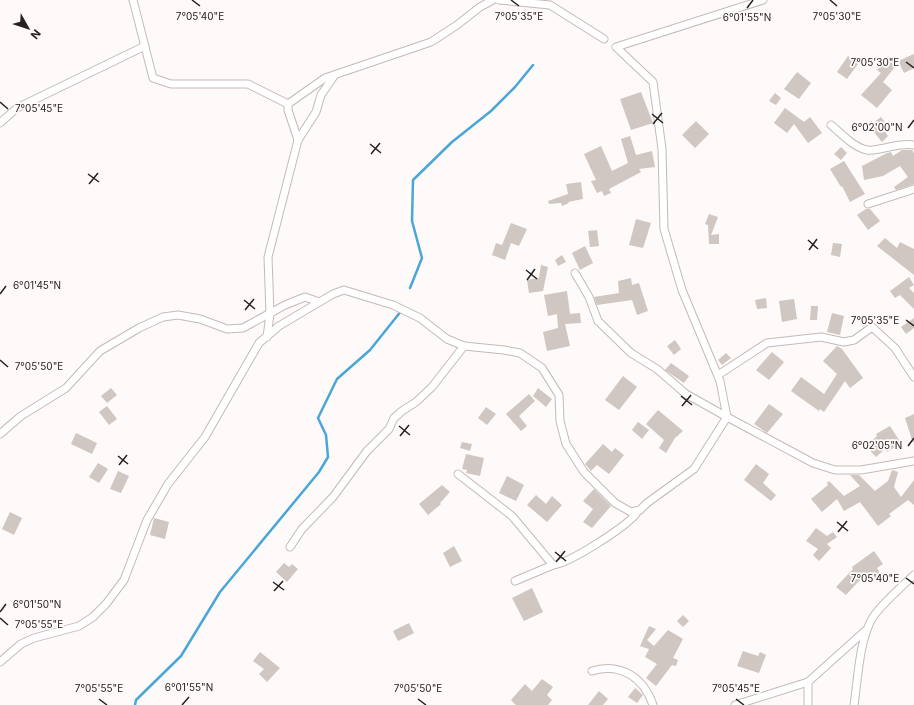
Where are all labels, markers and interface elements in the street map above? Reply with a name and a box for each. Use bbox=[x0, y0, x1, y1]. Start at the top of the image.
north arrow bbox=[8, 8, 48, 48]
text: 7°05'40"E bbox=[176, 10, 224, 22]
text: 7°05'35"E bbox=[495, 10, 543, 22]
text: 7°05'30"E bbox=[813, 10, 861, 22]
text: 6°01'55"N bbox=[723, 11, 771, 23]
text: N bbox=[28, 27, 44, 42]
text: 7°05'30"E bbox=[851, 56, 899, 68]
text: 7°05'45"E bbox=[15, 102, 63, 114]
text: 6°02'00"N bbox=[852, 121, 902, 133]
text: 6°01'45"N bbox=[13, 279, 61, 291]
text: 7°05'35"E bbox=[851, 314, 899, 326]
text: 7°05'50"E bbox=[15, 360, 63, 372]
text: 6°02'05"N bbox=[852, 439, 902, 451]
text: 7°05'40"E bbox=[851, 572, 899, 584]
text: 6°01'50"N bbox=[13, 598, 61, 610]
text: 7°05'55"E bbox=[15, 618, 63, 630]
text: 6°01'55"N bbox=[165, 681, 213, 693]
text: 7°05'55"E bbox=[75, 682, 123, 694]
text: 7°05'50"E bbox=[394, 682, 442, 694]
text: 7°05'45"E bbox=[712, 682, 760, 694]

